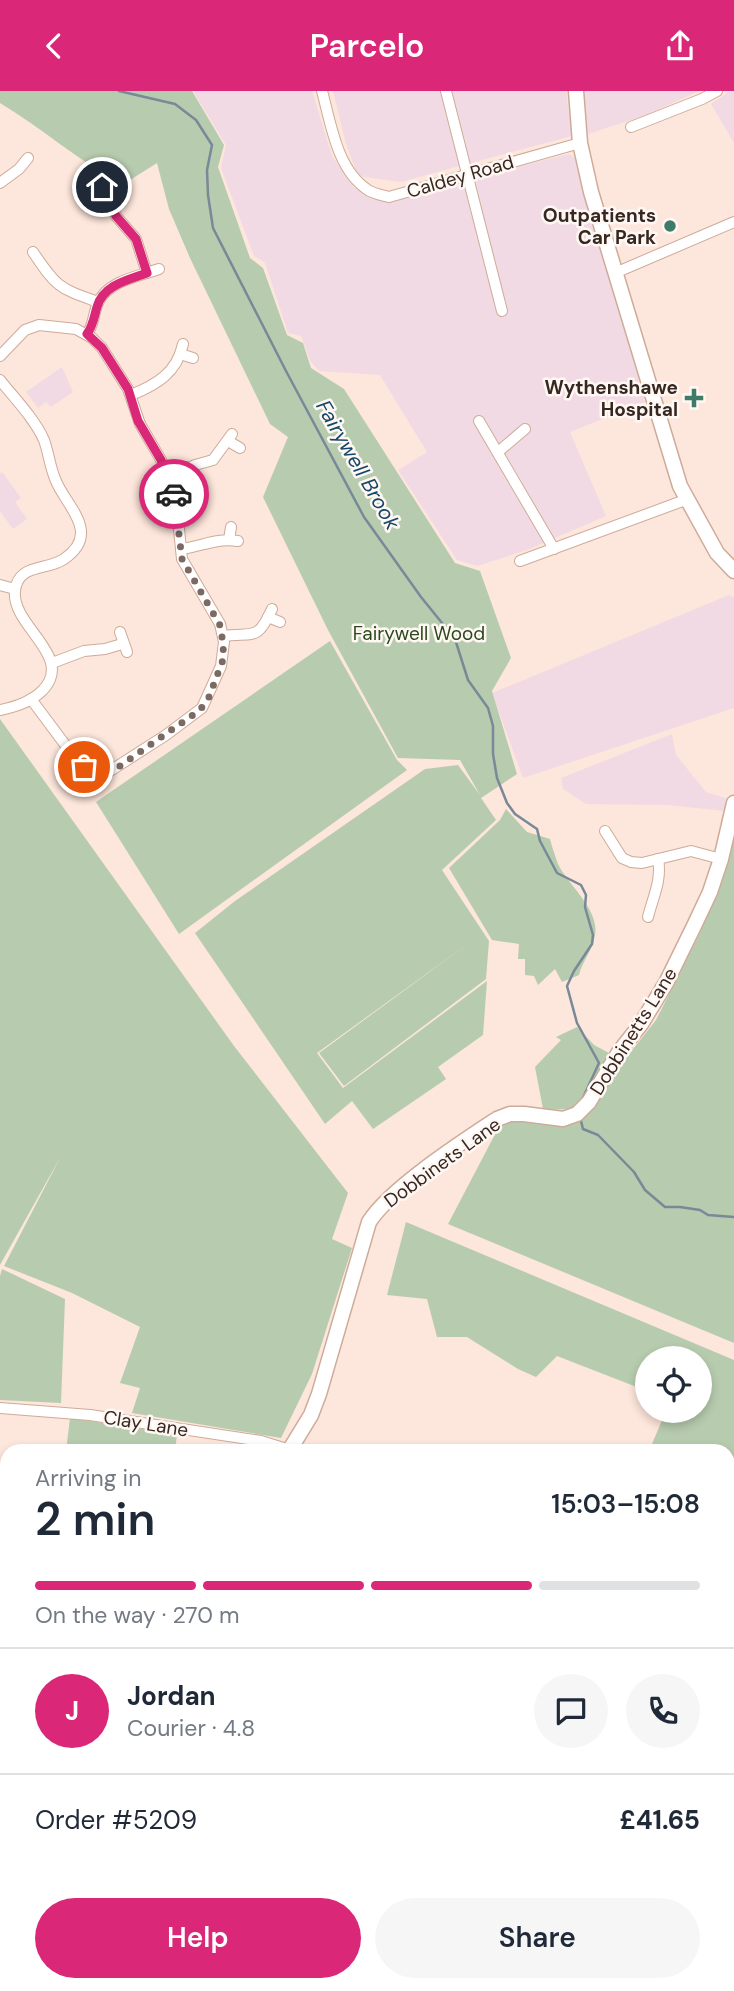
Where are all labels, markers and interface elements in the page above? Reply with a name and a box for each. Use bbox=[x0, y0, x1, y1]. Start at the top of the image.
text: Parcelo bbox=[310, 25, 424, 67]
icon: back bbox=[35, 27, 73, 65]
icon: share bbox=[661, 27, 699, 65]
street label: Caldey Road bbox=[404, 149, 517, 204]
pin bbox=[72, 157, 132, 217]
icon: home bbox=[83, 168, 121, 206]
place label: Outpatients Car Park bbox=[543, 203, 656, 250]
marker: Outpatients Car Park bbox=[662, 218, 678, 234]
place label: Wythenshawe Hospital bbox=[544, 375, 678, 422]
marker: Wythenshawe Hospital bbox=[684, 388, 704, 408]
water label: Fairywell Brook bbox=[309, 395, 407, 535]
courier bbox=[139, 459, 209, 529]
icon: car bbox=[155, 475, 193, 513]
park label: Fairywell Wood bbox=[353, 621, 485, 646]
pin bbox=[54, 737, 114, 797]
icon: bag bbox=[65, 748, 103, 786]
street label: Dobbinetts Lane bbox=[584, 963, 683, 1100]
street label: Dobbinets Lane bbox=[379, 1112, 506, 1213]
map controls bbox=[635, 1346, 712, 1423]
button: locate bbox=[635, 1346, 712, 1423]
street label: Clay Lane bbox=[102, 1404, 190, 1443]
text: Arriving in bbox=[35, 1463, 141, 1493]
text: 15:03–15:08 bbox=[551, 1487, 700, 1521]
text: 2 min bbox=[35, 1489, 155, 1549]
text: On the way · 270 m bbox=[35, 1600, 240, 1630]
button: chat bbox=[534, 1674, 608, 1748]
button: phone bbox=[626, 1674, 700, 1748]
text: Jordan bbox=[127, 1679, 216, 1713]
text: J bbox=[65, 1694, 79, 1728]
text: Courier · 4.8 bbox=[127, 1713, 255, 1743]
text: Order #5209 bbox=[35, 1803, 197, 1837]
text: £41.65 bbox=[619, 1803, 700, 1837]
button: Help bbox=[35, 1898, 361, 1978]
button: Share bbox=[375, 1898, 700, 1978]

